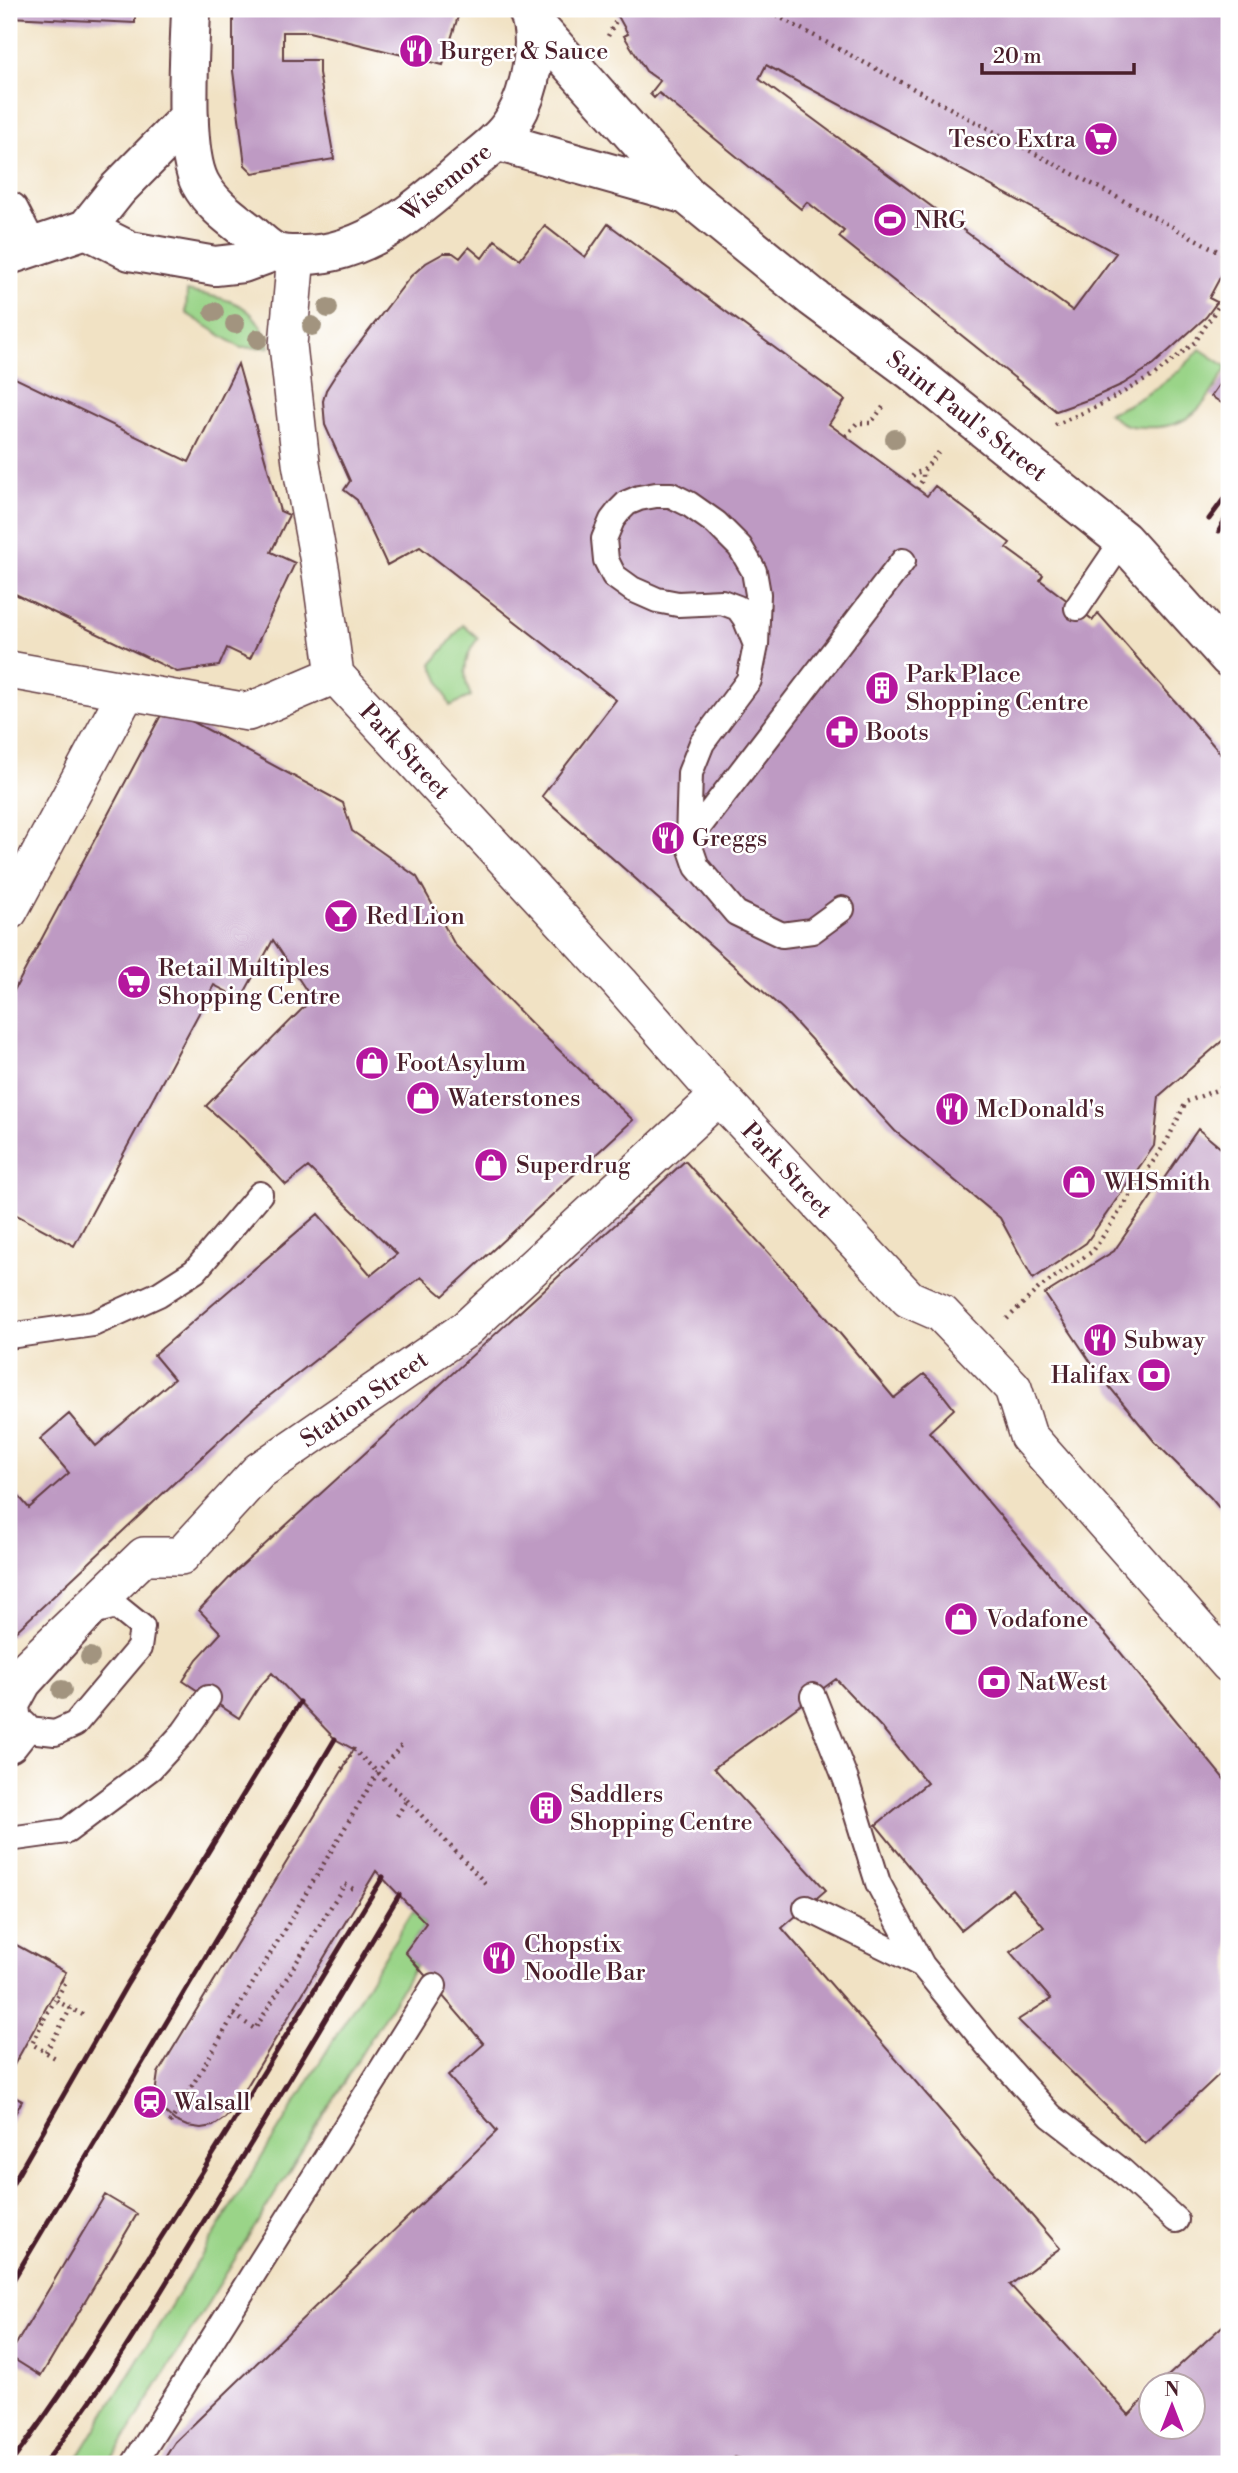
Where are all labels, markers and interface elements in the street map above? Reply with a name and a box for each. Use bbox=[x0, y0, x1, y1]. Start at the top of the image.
restaurant icon: Burger & Sauce bbox=[397, 32, 435, 70]
scale bar bbox=[982, 32, 1135, 76]
place label: Burger & Sauce bbox=[439, 37, 608, 67]
text: 20 m bbox=[993, 44, 1042, 70]
supermarket icon: Tesco Extra bbox=[1082, 120, 1120, 158]
place label: Tesco Extra bbox=[948, 125, 1077, 155]
street label: Wisemore bbox=[394, 137, 498, 229]
sports icon: NRG bbox=[871, 201, 909, 239]
place label: NRG bbox=[914, 206, 966, 236]
street label: Saint Paul's Street bbox=[880, 345, 1053, 489]
place label: Park Place Shopping Centre bbox=[906, 660, 1089, 718]
building icon: Park Place Shopping Centre bbox=[863, 669, 901, 707]
street label: Park Street bbox=[352, 698, 457, 806]
pharmacy icon: Boots bbox=[823, 713, 861, 751]
place label: Boots bbox=[865, 718, 929, 748]
restaurant icon: Greggs bbox=[649, 819, 687, 857]
place label: Greggs bbox=[692, 824, 767, 854]
bar icon: Red Lion bbox=[322, 897, 360, 935]
place label: Red Lion bbox=[366, 902, 465, 932]
place label: Retail Multiples Shopping Centre bbox=[158, 954, 341, 1012]
supermarket icon: Retail Multiples Shopping Centre bbox=[115, 963, 153, 1001]
shop icon: FootAsylum bbox=[353, 1044, 391, 1082]
place label: FootAsylum bbox=[396, 1049, 526, 1079]
shop icon: Waterstones bbox=[404, 1079, 442, 1117]
place label: Waterstones bbox=[447, 1084, 581, 1114]
restaurant icon: McDonald's bbox=[933, 1090, 971, 1128]
place label: McDonald's bbox=[976, 1095, 1105, 1125]
street label: Park Street bbox=[734, 1117, 839, 1225]
shop icon: Superdrug bbox=[472, 1146, 510, 1184]
place label: Superdrug bbox=[516, 1151, 631, 1181]
shop icon: WHSmith bbox=[1060, 1163, 1098, 1201]
place label: WHSmith bbox=[1103, 1168, 1211, 1198]
restaurant icon: Subway bbox=[1081, 1321, 1119, 1359]
place label: Subway bbox=[1124, 1326, 1206, 1356]
street label: Station Street bbox=[295, 1344, 435, 1455]
bank icon: Halifax bbox=[1135, 1356, 1173, 1394]
place label: Halifax bbox=[1051, 1361, 1131, 1391]
shop icon: Vodafone bbox=[942, 1600, 980, 1638]
place label: Vodafone bbox=[985, 1605, 1088, 1635]
bank icon: NatWest bbox=[975, 1663, 1013, 1701]
place label: NatWest bbox=[1018, 1668, 1108, 1698]
place label: Saddlers Shopping Centre bbox=[570, 1780, 753, 1838]
building icon: Saddlers Shopping Centre bbox=[527, 1789, 565, 1827]
place label: Chopstix Noodle Bar bbox=[524, 1930, 646, 1988]
restaurant icon: Chopstix Noodle Bar bbox=[480, 1939, 518, 1977]
station icon: Walsall bbox=[131, 2083, 169, 2121]
place label: Walsall bbox=[173, 2088, 250, 2118]
north arrow bbox=[1136, 2372, 1206, 2442]
text: N bbox=[1164, 2378, 1180, 2402]

